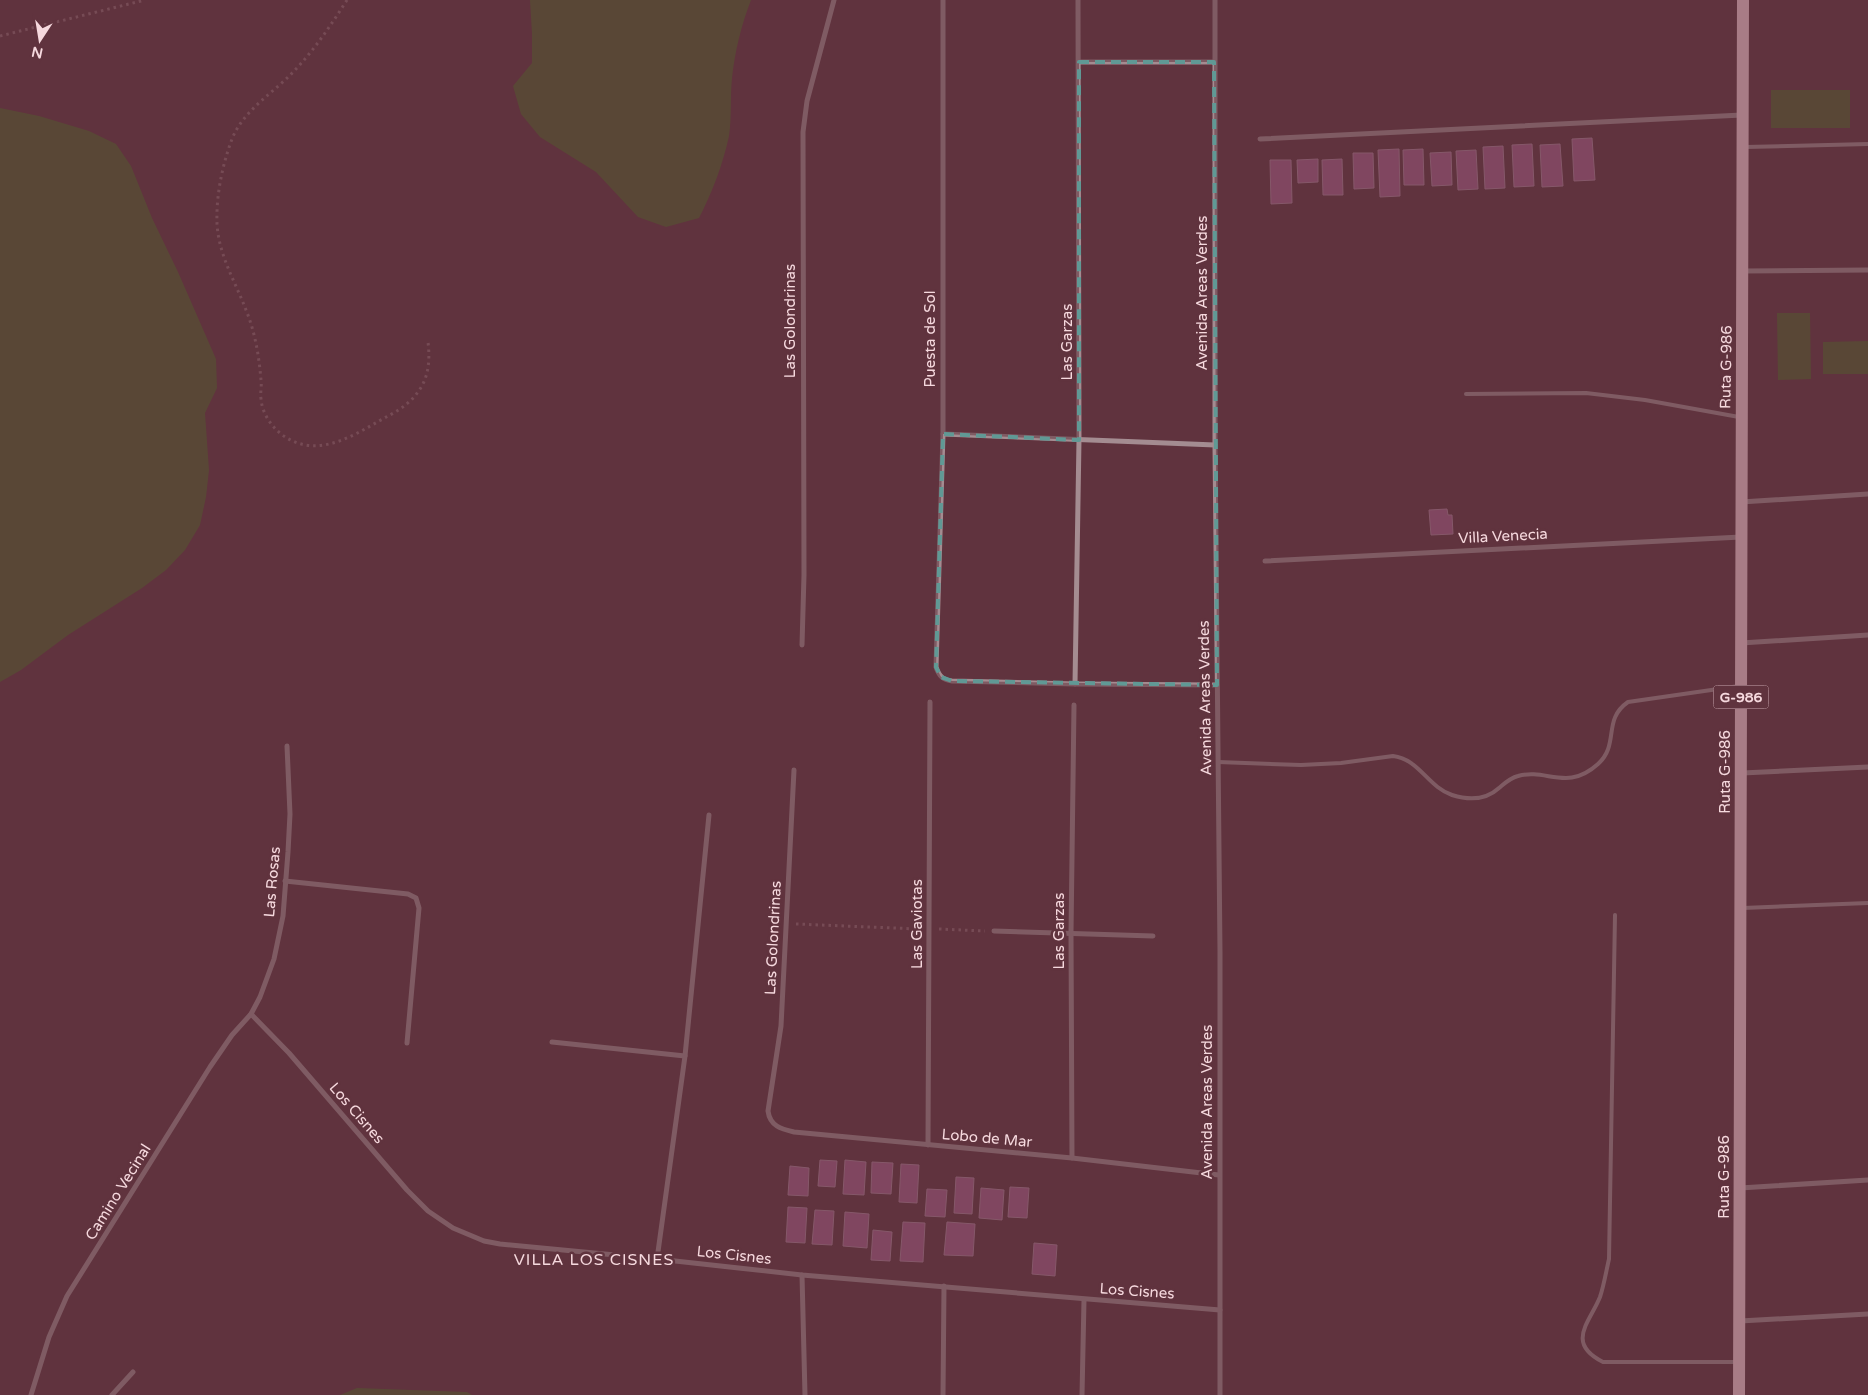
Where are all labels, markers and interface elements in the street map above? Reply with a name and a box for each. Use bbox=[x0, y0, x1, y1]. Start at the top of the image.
north arrow bbox=[15, 15, 65, 65]
text: N bbox=[30, 43, 45, 62]
street label: Avenida Areas Verdes bbox=[1193, 215, 1211, 371]
street label: Las Golondrinas bbox=[781, 264, 799, 378]
street label: Puesta de Sol bbox=[921, 291, 939, 387]
street label: Las Garzas bbox=[1058, 304, 1076, 380]
street label: Ruta G-986 bbox=[1716, 325, 1736, 409]
street label: Villa Venecia bbox=[1458, 525, 1548, 547]
street label: Avenida Areas Verdes bbox=[1195, 620, 1215, 776]
road number: G-986 bbox=[1714, 686, 1768, 709]
street label: Ruta G-986 bbox=[1716, 730, 1734, 814]
street label: Las Rosas bbox=[260, 846, 284, 918]
street label: Las Gaviotas bbox=[908, 879, 926, 969]
street label: Las Golondrinas bbox=[761, 880, 785, 996]
street label: Las Garzas bbox=[1050, 893, 1068, 969]
street label: Avenida Areas Verdes bbox=[1198, 1024, 1216, 1180]
street label: Los Cisnes bbox=[326, 1079, 388, 1147]
street label: Lobo de Mar bbox=[941, 1125, 1033, 1151]
street label: Ruta G-986 bbox=[1715, 1135, 1733, 1219]
street label: Camino Vecinal bbox=[81, 1141, 155, 1243]
street label: Los Cisnes bbox=[696, 1242, 772, 1268]
district label: VILLA LOS CISNES bbox=[514, 1250, 674, 1270]
street label: Los Cisnes bbox=[1099, 1279, 1175, 1303]

